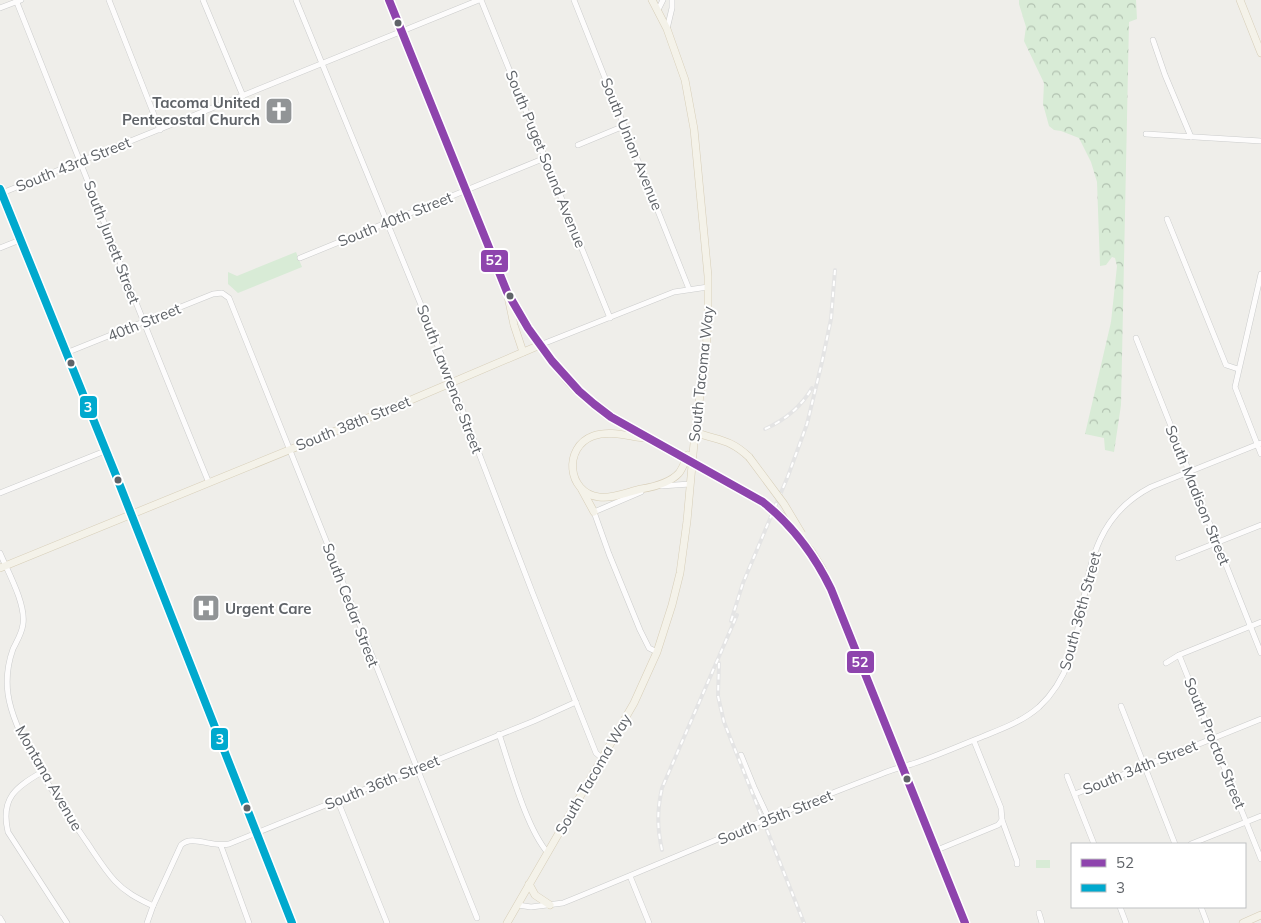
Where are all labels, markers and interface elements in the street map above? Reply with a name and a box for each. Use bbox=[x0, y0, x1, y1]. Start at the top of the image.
unlabelled marker bbox=[393, 18, 403, 28]
street label: South Puget Sound Avenue bbox=[502, 67, 590, 251]
street label: South Union Avenue bbox=[597, 75, 667, 213]
place label: Tacoma United Pentecostal Church bbox=[122, 93, 260, 129]
church icon: Tacoma United Pentecostal Church bbox=[264, 96, 294, 126]
street label: South 43rd Street bbox=[13, 132, 133, 196]
street label: South Junett Street bbox=[80, 178, 144, 306]
street label: South 40th Street bbox=[335, 187, 455, 251]
line badge: 52 bbox=[480, 249, 509, 273]
text: 52 bbox=[486, 251, 502, 269]
unlabelled marker bbox=[505, 291, 515, 301]
street label: 40th Street bbox=[105, 299, 183, 345]
street label: South Lawrence Street bbox=[413, 302, 487, 456]
street label: South Tacoma Way bbox=[684, 305, 718, 443]
unlabelled marker bbox=[66, 358, 76, 368]
street label: South 38th Street bbox=[293, 391, 413, 455]
line badge: 3 bbox=[79, 395, 98, 419]
text: 3 bbox=[84, 398, 92, 416]
street label: South Madison Street bbox=[1161, 422, 1235, 568]
unlabelled marker bbox=[113, 475, 123, 485]
street label: South Cedar Street bbox=[319, 540, 383, 670]
street label: South 36th Street bbox=[1055, 550, 1105, 672]
hospital icon: Urgent Care bbox=[191, 593, 221, 623]
place label: Urgent Care bbox=[225, 599, 312, 618]
line badge: 52 bbox=[846, 650, 875, 674]
text: 52 bbox=[852, 653, 868, 671]
street label: South Proctor Street bbox=[1180, 675, 1250, 811]
street label: South Tacoma Way bbox=[551, 710, 635, 838]
street label: Montana Avenue bbox=[11, 722, 87, 834]
line badge: 3 bbox=[210, 727, 229, 751]
text: 3 bbox=[216, 730, 224, 748]
street label: South 34th Street bbox=[1080, 735, 1200, 799]
street label: South 36th Street bbox=[322, 750, 442, 814]
unlabelled marker bbox=[902, 774, 912, 784]
street label: South 35th Street bbox=[715, 785, 835, 849]
unlabelled marker bbox=[242, 803, 252, 813]
legend bbox=[1071, 843, 1246, 908]
text: 52 bbox=[1116, 853, 1134, 872]
text: 3 bbox=[1116, 878, 1125, 897]

